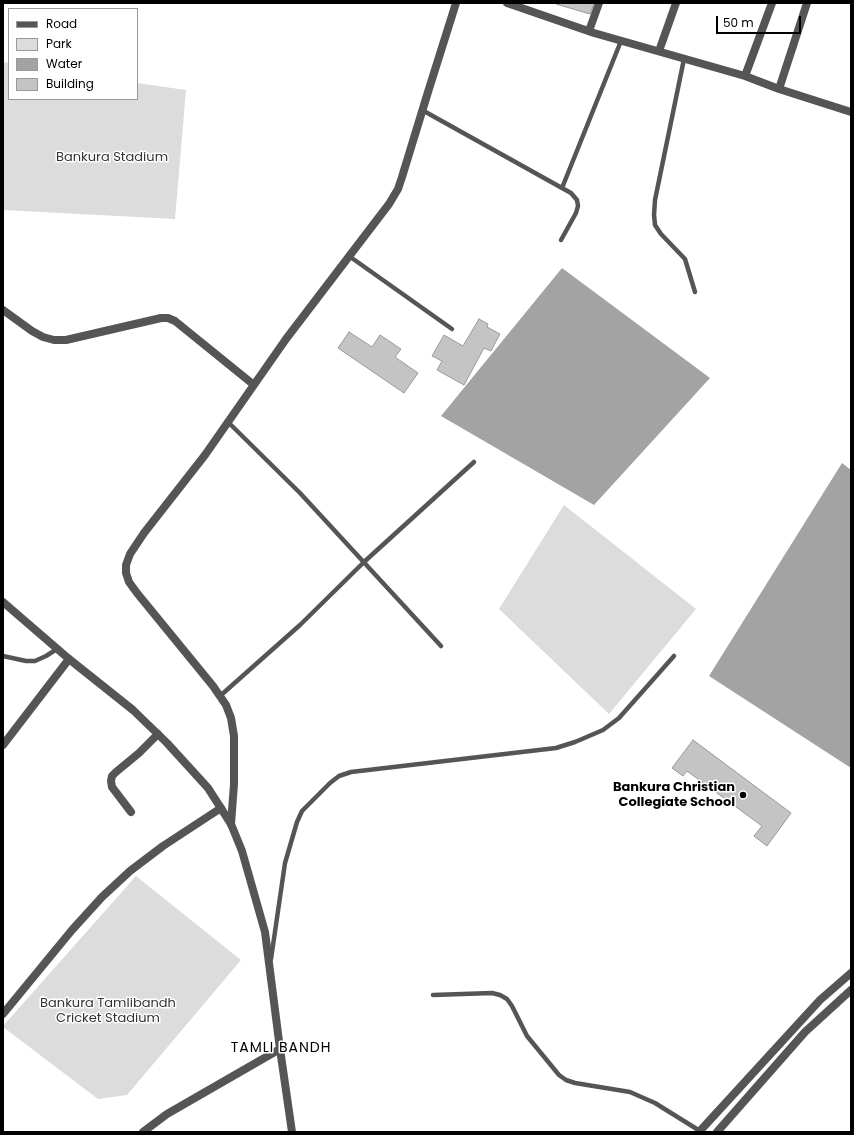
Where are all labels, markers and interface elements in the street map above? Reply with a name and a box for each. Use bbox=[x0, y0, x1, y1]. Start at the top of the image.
legend bbox=[8, 8, 138, 100]
scale bar bbox=[718, 8, 803, 34]
text: 50 m bbox=[723, 14, 754, 31]
text: Road bbox=[46, 15, 77, 32]
text: Park bbox=[46, 35, 72, 52]
text: Water bbox=[46, 55, 82, 72]
text: Building bbox=[46, 75, 94, 92]
park label: Bankura Stadium bbox=[56, 150, 168, 166]
place label: Bankura Christian Collegiate School bbox=[613, 780, 735, 811]
marker: Bankura Christian Collegiate School bbox=[738, 790, 748, 800]
park label: Bankura Tamlibandh Cricket Stadium bbox=[40, 996, 176, 1027]
district label: TAMLI BANDH bbox=[231, 1040, 331, 1056]

